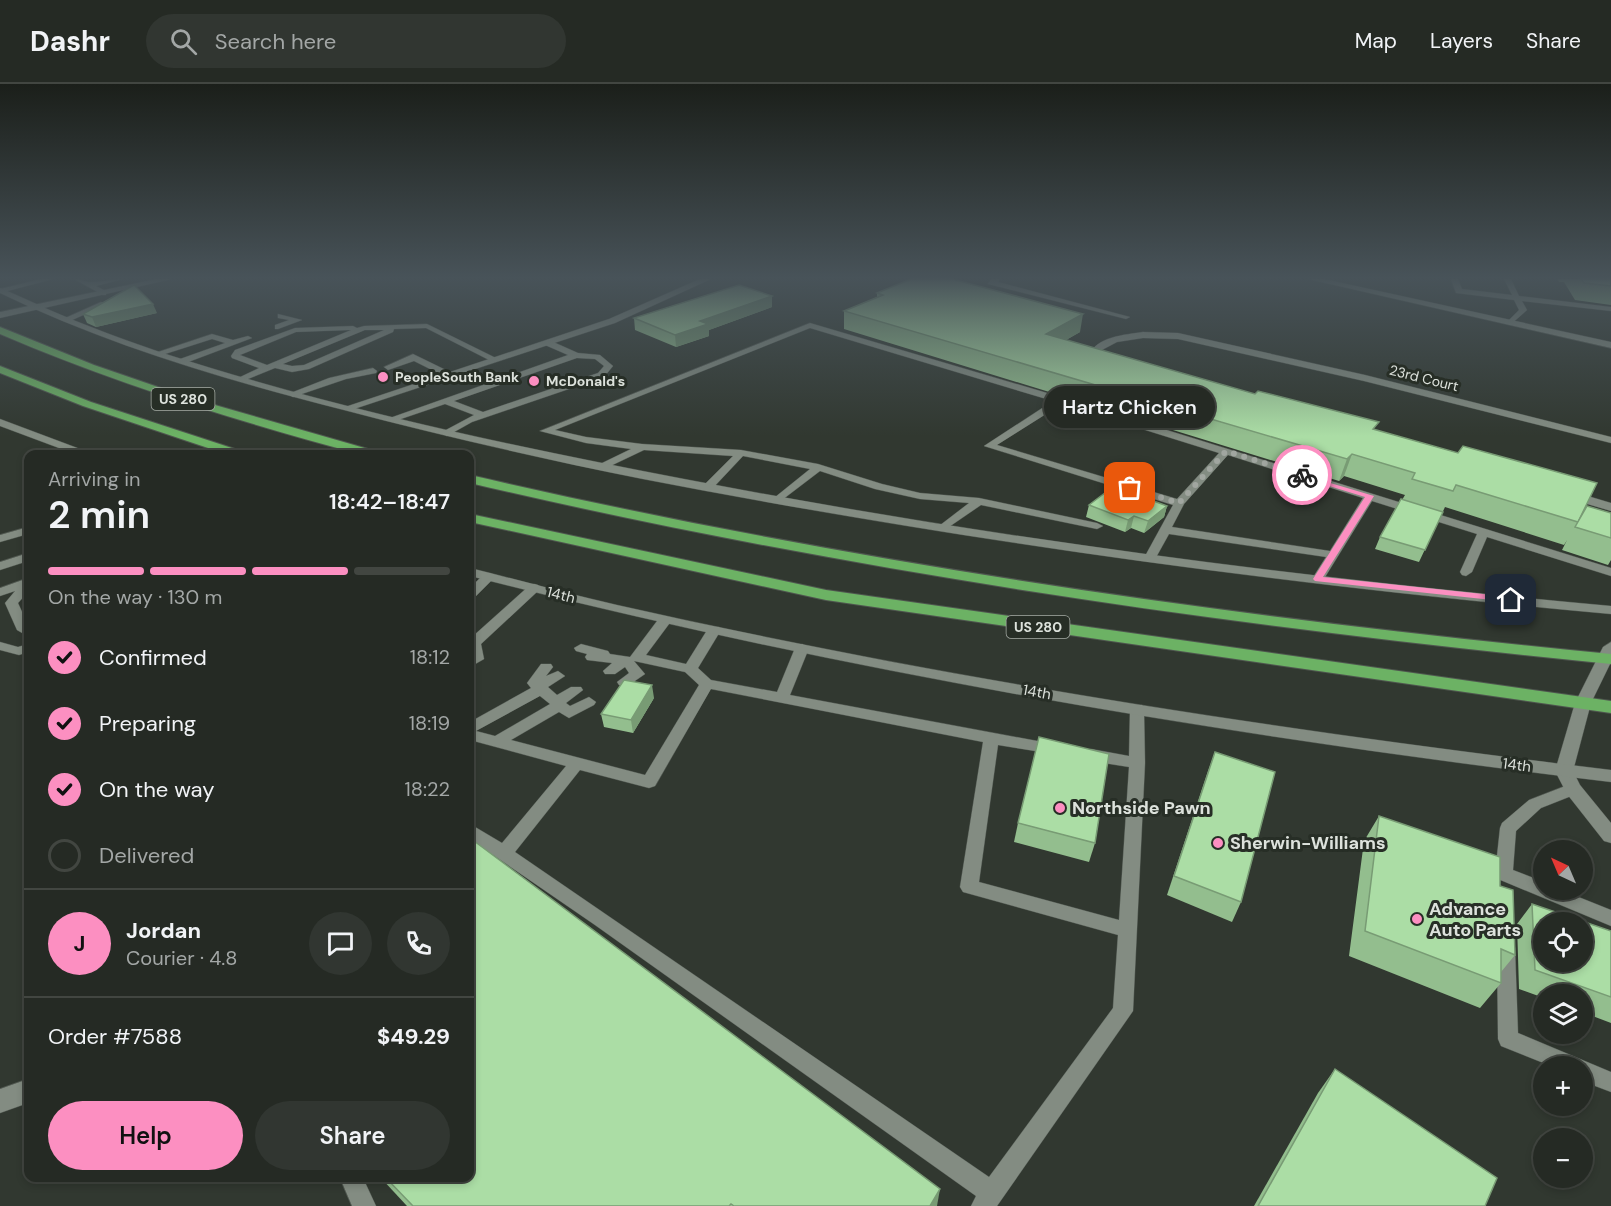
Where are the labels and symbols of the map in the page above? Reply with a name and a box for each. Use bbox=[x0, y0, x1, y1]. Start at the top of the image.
street label: 23rd Court bbox=[1387, 361, 1461, 395]
place label: PeopleSouth Bank bbox=[395, 368, 519, 386]
marker: PeopleSouth Bank bbox=[376, 370, 390, 384]
place label: McDonald's bbox=[546, 372, 625, 390]
marker: McDonald's bbox=[527, 374, 541, 388]
callout: Hartz Chicken bbox=[1044, 386, 1216, 428]
road number: US 280 bbox=[152, 388, 214, 410]
courier bbox=[1272, 445, 1332, 505]
pin bbox=[1104, 462, 1155, 513]
pin bbox=[1485, 574, 1536, 625]
street label: 14th bbox=[545, 582, 577, 608]
road number: US 280 bbox=[1006, 616, 1070, 638]
street label: 14th bbox=[1021, 680, 1053, 704]
street label: 14th bbox=[1502, 753, 1532, 777]
place label: Northside Pawn bbox=[1072, 796, 1211, 820]
marker: Northside Pawn bbox=[1053, 801, 1067, 815]
place label: Sherwin-Williams bbox=[1230, 831, 1386, 855]
marker: Sherwin-Williams bbox=[1211, 836, 1225, 850]
north arrow bbox=[1533, 840, 1593, 900]
place label: Advance Auto Parts bbox=[1429, 897, 1521, 942]
marker: Advance Auto Parts bbox=[1410, 912, 1424, 926]

